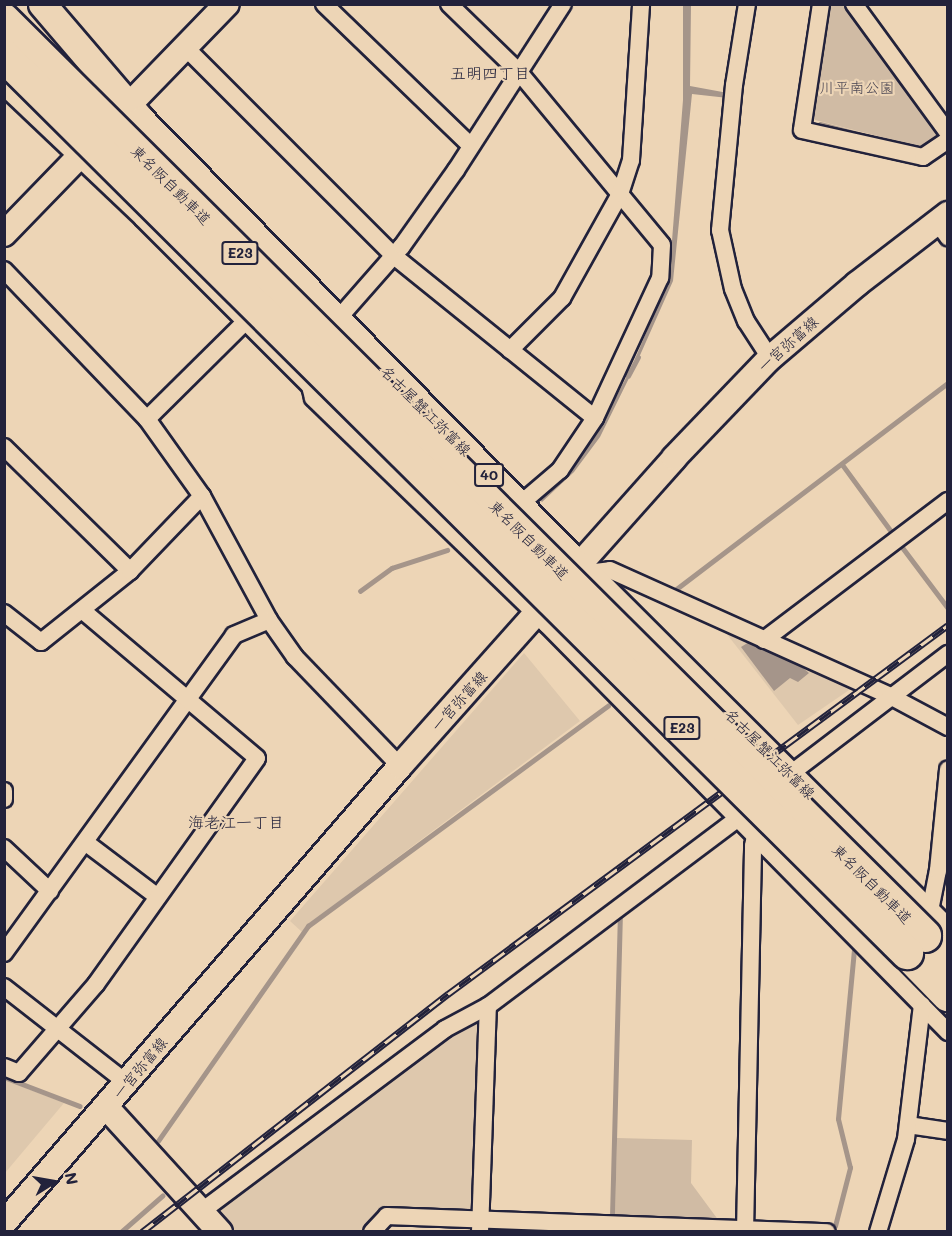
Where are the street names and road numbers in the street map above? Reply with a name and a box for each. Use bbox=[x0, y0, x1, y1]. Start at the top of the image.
street label: 東名阪自動車道 bbox=[128, 142, 214, 228]
road number: E23 bbox=[220, 242, 260, 264]
street label: 一宮弥富線 bbox=[754, 312, 822, 376]
street label: 名古屋蟹江弥富線 bbox=[377, 362, 475, 460]
road number: 40 bbox=[474, 464, 504, 486]
street label: 東名阪自動車道 bbox=[486, 497, 572, 583]
street label: 一宮弥富線 bbox=[427, 667, 491, 735]
street label: 名古屋蟹江弥富線 bbox=[721, 705, 819, 803]
road number: E23 bbox=[662, 717, 702, 739]
street label: 東名阪自動車道 bbox=[829, 841, 915, 927]
street label: 一宮弥富線 bbox=[109, 1033, 171, 1103]

